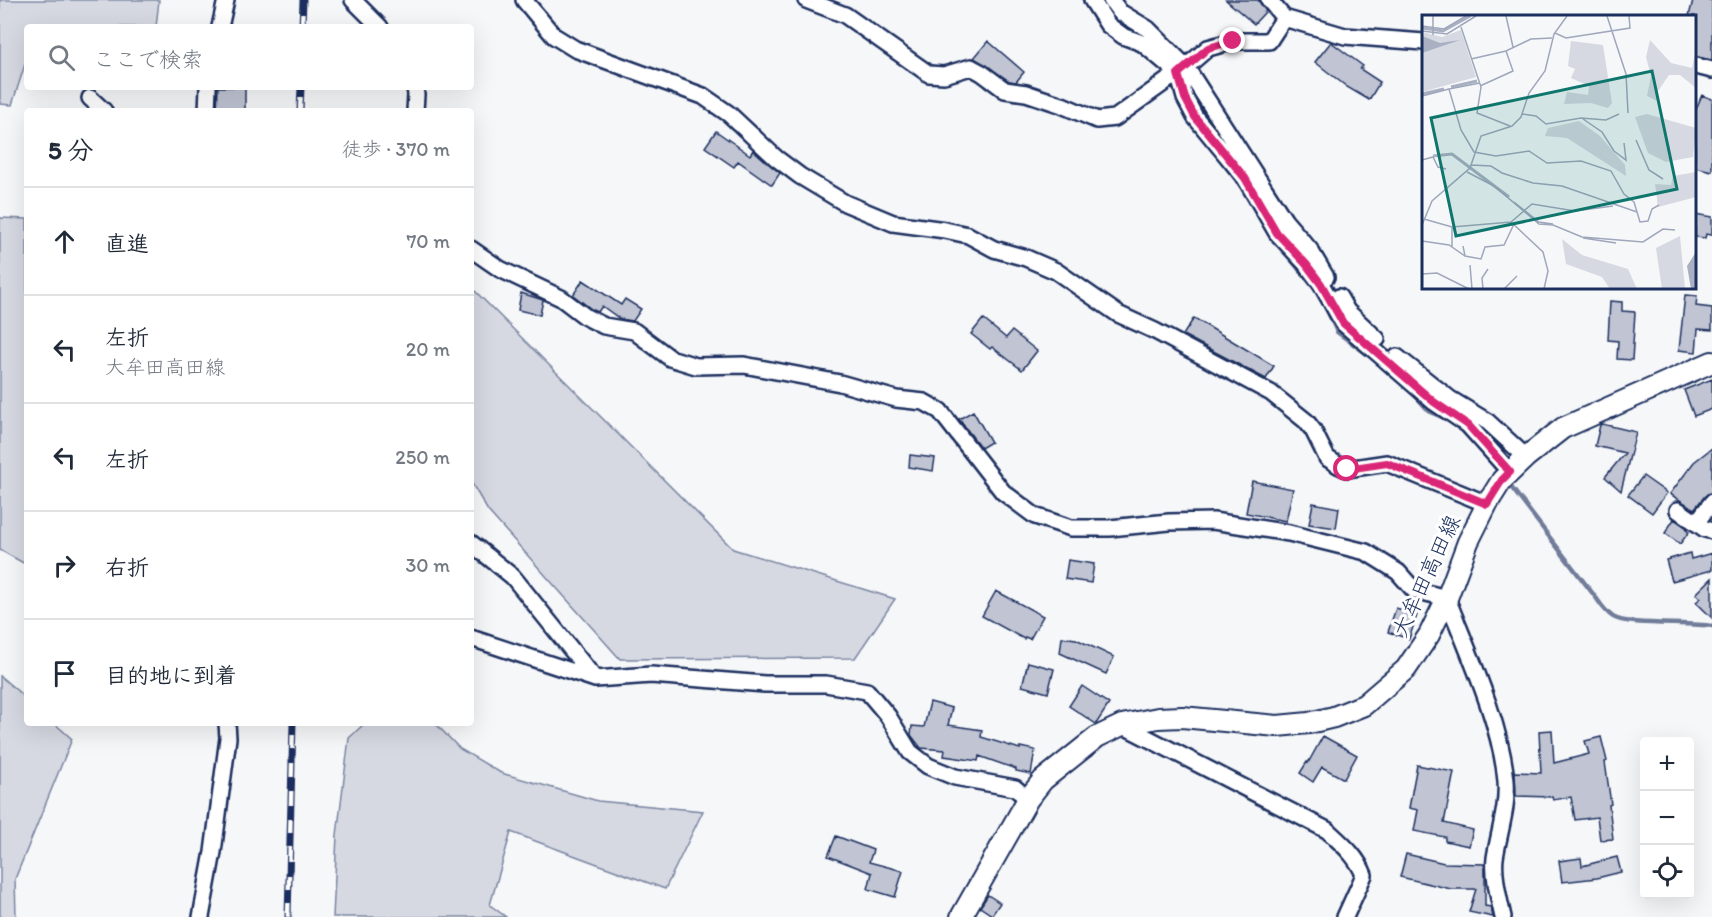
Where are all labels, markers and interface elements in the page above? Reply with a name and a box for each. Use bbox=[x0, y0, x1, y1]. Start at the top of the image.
inset map bbox=[1422, 15, 1697, 290]
search box bbox=[24, 24, 474, 90]
route end bbox=[1219, 27, 1245, 53]
icon: search bbox=[45, 41, 78, 74]
text: ここで検索 bbox=[93, 46, 203, 73]
text: 5 分 bbox=[48, 134, 94, 166]
text: 徒歩 · 370 m bbox=[342, 137, 450, 161]
icon: ahead bbox=[48, 225, 81, 258]
text: 70 m bbox=[406, 229, 450, 253]
text: 直進 bbox=[105, 230, 149, 257]
text: 左折 bbox=[105, 324, 149, 351]
icon: left bbox=[48, 333, 81, 366]
text: 20 m bbox=[406, 337, 450, 361]
text: 大牟田高田線 bbox=[105, 355, 225, 379]
icon: left bbox=[48, 441, 81, 474]
text: 250 m bbox=[395, 445, 450, 469]
text: 左折 bbox=[105, 446, 149, 473]
route start bbox=[1333, 455, 1359, 481]
street label: 大牟田高田線 bbox=[1386, 510, 1466, 642]
icon: right bbox=[48, 549, 81, 582]
text: 30 m bbox=[405, 553, 450, 577]
text: 右折 bbox=[105, 554, 149, 581]
icon: arrive bbox=[48, 657, 81, 690]
text: 目的地に到着 bbox=[105, 662, 237, 689]
map controls bbox=[1640, 737, 1694, 899]
button: + bbox=[1640, 737, 1694, 791]
button: − bbox=[1640, 791, 1694, 845]
button: locate bbox=[1640, 845, 1694, 899]

